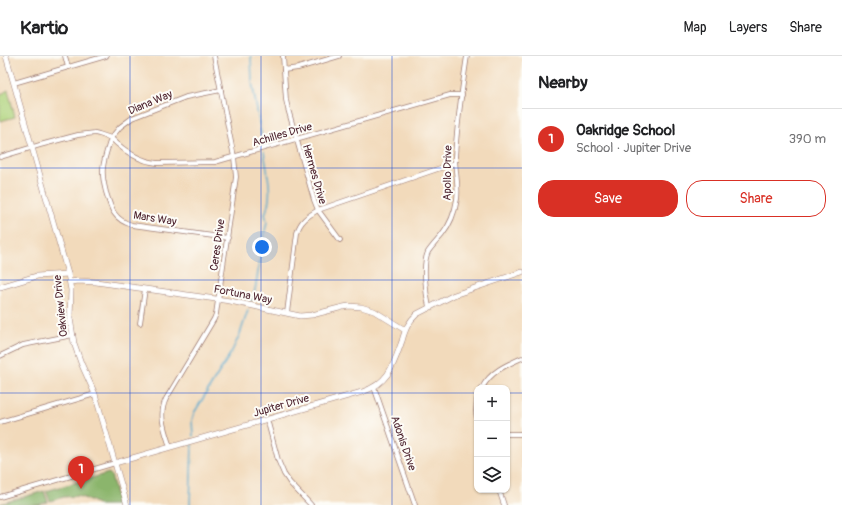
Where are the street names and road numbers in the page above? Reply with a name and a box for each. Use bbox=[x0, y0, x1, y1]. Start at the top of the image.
street label: Diana Way bbox=[126, 87, 174, 118]
street label: Achilles Drive bbox=[251, 120, 314, 149]
street label: Hermes Drive bbox=[300, 143, 329, 206]
street label: Apollo Drive bbox=[441, 145, 454, 201]
street label: Mars Way bbox=[132, 209, 178, 228]
street label: Ceres Drive bbox=[207, 218, 228, 272]
street label: Oakview Drive bbox=[51, 274, 70, 338]
street label: Fortuna Way bbox=[213, 282, 273, 307]
street label: Jupiter Drive bbox=[252, 391, 311, 420]
street label: Adonis Drive bbox=[388, 414, 419, 473]

